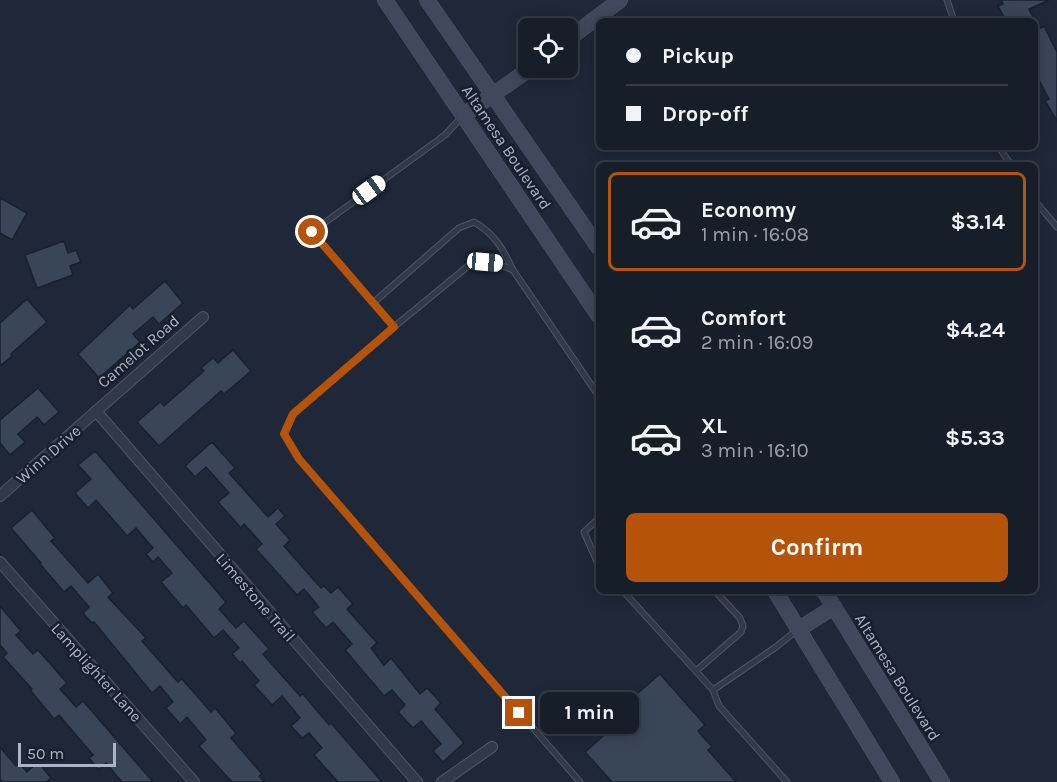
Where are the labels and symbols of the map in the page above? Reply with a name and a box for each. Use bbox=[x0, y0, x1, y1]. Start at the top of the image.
street label: Altamesa Boulevard bbox=[458, 81, 555, 213]
car bbox=[349, 172, 389, 208]
route start bbox=[298, 218, 325, 245]
car bbox=[466, 251, 504, 273]
street label: Camelot Road bbox=[94, 311, 183, 392]
street label: Winn Drive bbox=[12, 421, 85, 488]
street label: Limestone Trail bbox=[212, 549, 299, 645]
street label: Altamesa Boulevard bbox=[851, 610, 944, 744]
street label: Lamplighter Lane bbox=[47, 619, 146, 726]
callout: 1 min bbox=[540, 692, 639, 734]
route end bbox=[505, 699, 532, 726]
scale bar bbox=[18, 740, 116, 768]

